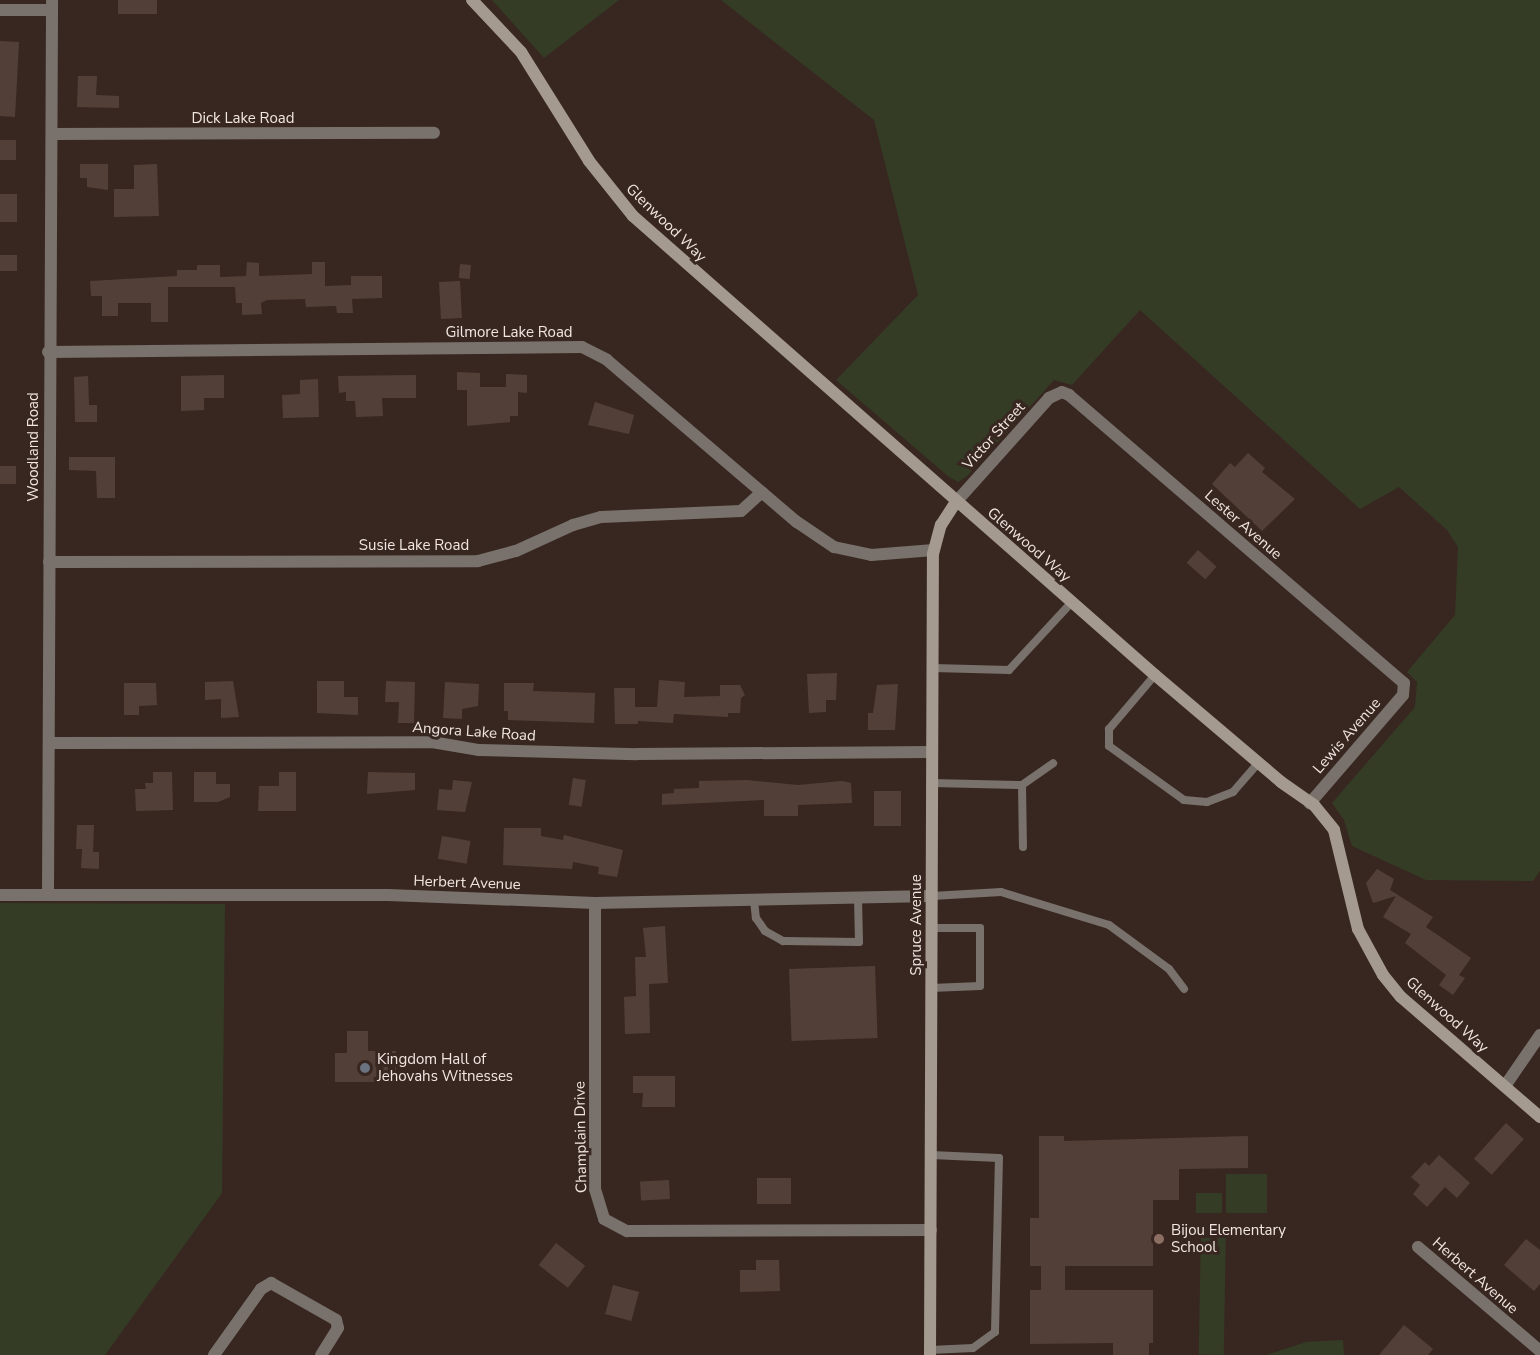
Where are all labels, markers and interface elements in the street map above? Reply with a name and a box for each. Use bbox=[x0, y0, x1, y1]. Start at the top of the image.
street label: Dick Lake Road bbox=[191, 110, 295, 128]
street label: Glenwood Way bbox=[622, 180, 710, 266]
street label: Gilmore Lake Road bbox=[445, 324, 573, 342]
street label: Woodland Road bbox=[25, 392, 43, 502]
street label: Victor Street bbox=[959, 399, 1029, 473]
street label: Lester Avenue bbox=[1201, 487, 1285, 563]
street label: Glenwood Way bbox=[984, 504, 1074, 586]
street label: Susie Lake Road bbox=[359, 537, 469, 555]
street label: Lewis Avenue bbox=[1309, 695, 1385, 777]
street label: Angora Lake Road bbox=[412, 719, 536, 745]
street label: Herbert Avenue bbox=[413, 872, 521, 894]
street label: Spruce Avenue bbox=[908, 874, 926, 976]
street label: Glenwood Way bbox=[1402, 973, 1492, 1057]
place label: Kingdom Hall of Jehovahs Witnesses bbox=[377, 1050, 513, 1085]
marker: Kingdom Hall of Jehovahs Witnesses bbox=[358, 1061, 372, 1075]
street label: Champlain Drive bbox=[571, 1081, 591, 1193]
place label: Bijou Elementary School bbox=[1171, 1221, 1286, 1256]
marker: Bijou Elementary School bbox=[1152, 1232, 1166, 1246]
street label: Herbert Avenue bbox=[1429, 1234, 1521, 1318]

